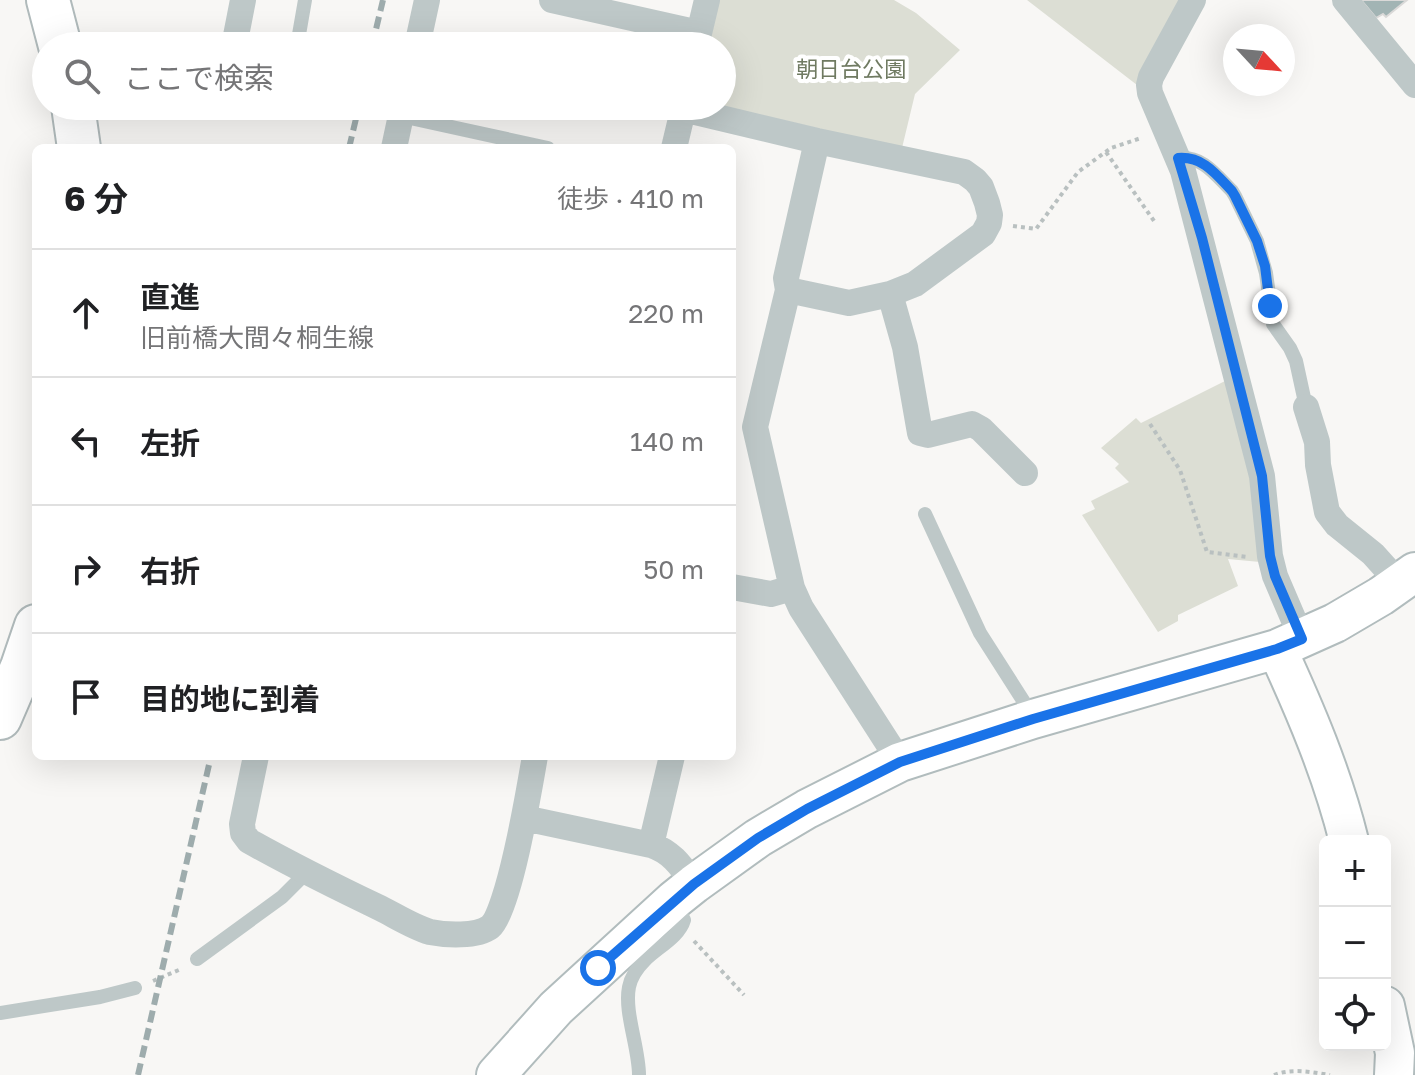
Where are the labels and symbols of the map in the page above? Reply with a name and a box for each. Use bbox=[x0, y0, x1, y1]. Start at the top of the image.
north arrow bbox=[1223, 24, 1295, 96]
park label: 朝日台公園 bbox=[796, 55, 906, 82]
route end bbox=[1252, 288, 1288, 324]
route start bbox=[580, 950, 616, 986]

